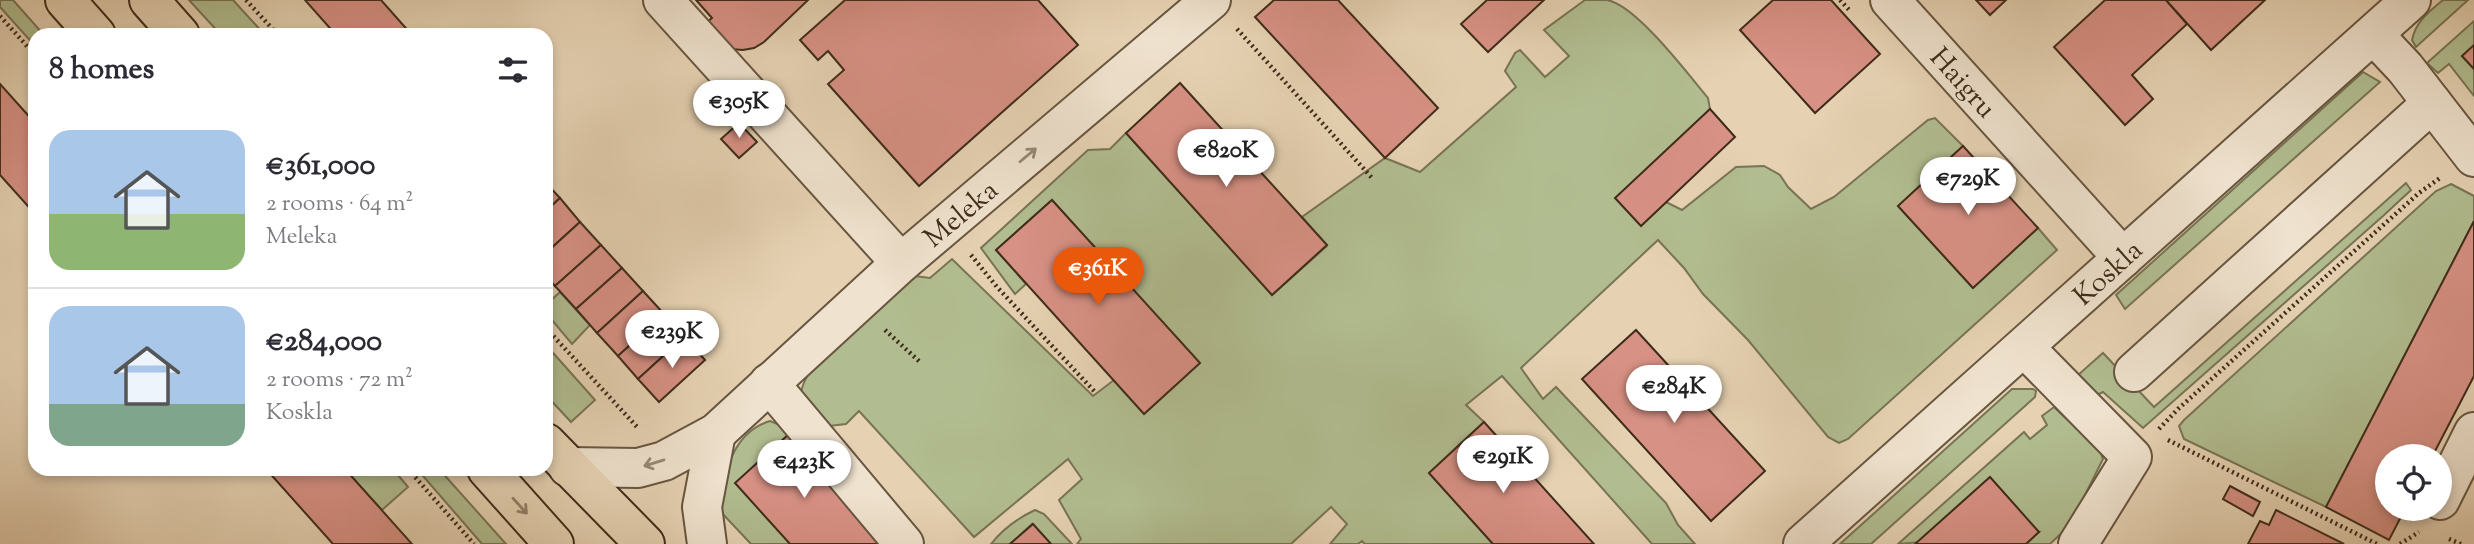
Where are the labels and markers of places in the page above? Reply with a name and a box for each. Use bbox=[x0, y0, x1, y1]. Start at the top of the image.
pin: €305K bbox=[690, 80, 788, 140]
pin: €820K bbox=[1177, 130, 1275, 189]
pin: €729K bbox=[1919, 158, 2017, 217]
pin: €361K bbox=[1049, 247, 1147, 307]
pin: €239K bbox=[623, 310, 721, 370]
pin: €284K bbox=[1625, 366, 1723, 425]
pin: €291K bbox=[1454, 435, 1552, 495]
pin: €423K bbox=[755, 440, 853, 500]

